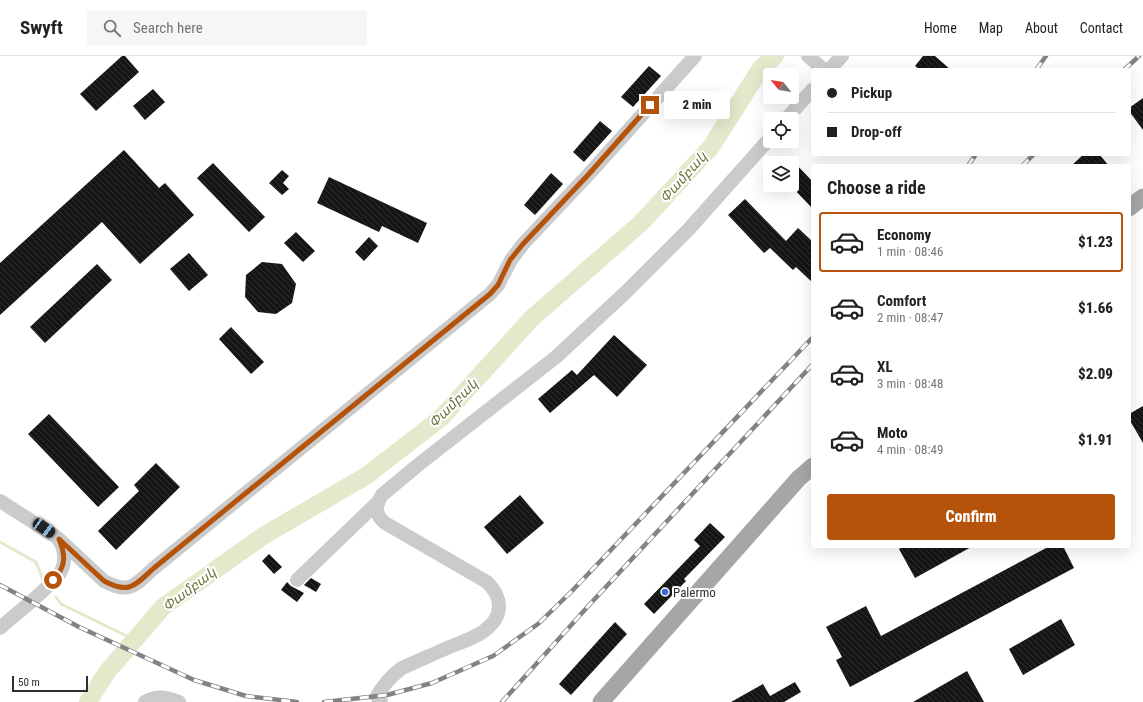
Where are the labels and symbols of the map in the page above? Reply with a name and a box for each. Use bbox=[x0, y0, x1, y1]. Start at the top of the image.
north arrow bbox=[763, 68, 799, 104]
callout: 2 min bbox=[664, 91, 730, 119]
route end bbox=[641, 96, 659, 114]
water label: Փամբակ bbox=[656, 148, 711, 206]
water label: Փամբակ bbox=[425, 375, 482, 431]
car bbox=[31, 516, 57, 540]
water label: Փամբակ bbox=[159, 564, 220, 615]
route start bbox=[44, 571, 62, 589]
place label: Palermo bbox=[673, 585, 716, 600]
marker: Palermo bbox=[660, 587, 670, 597]
scale bar bbox=[12, 674, 88, 693]

